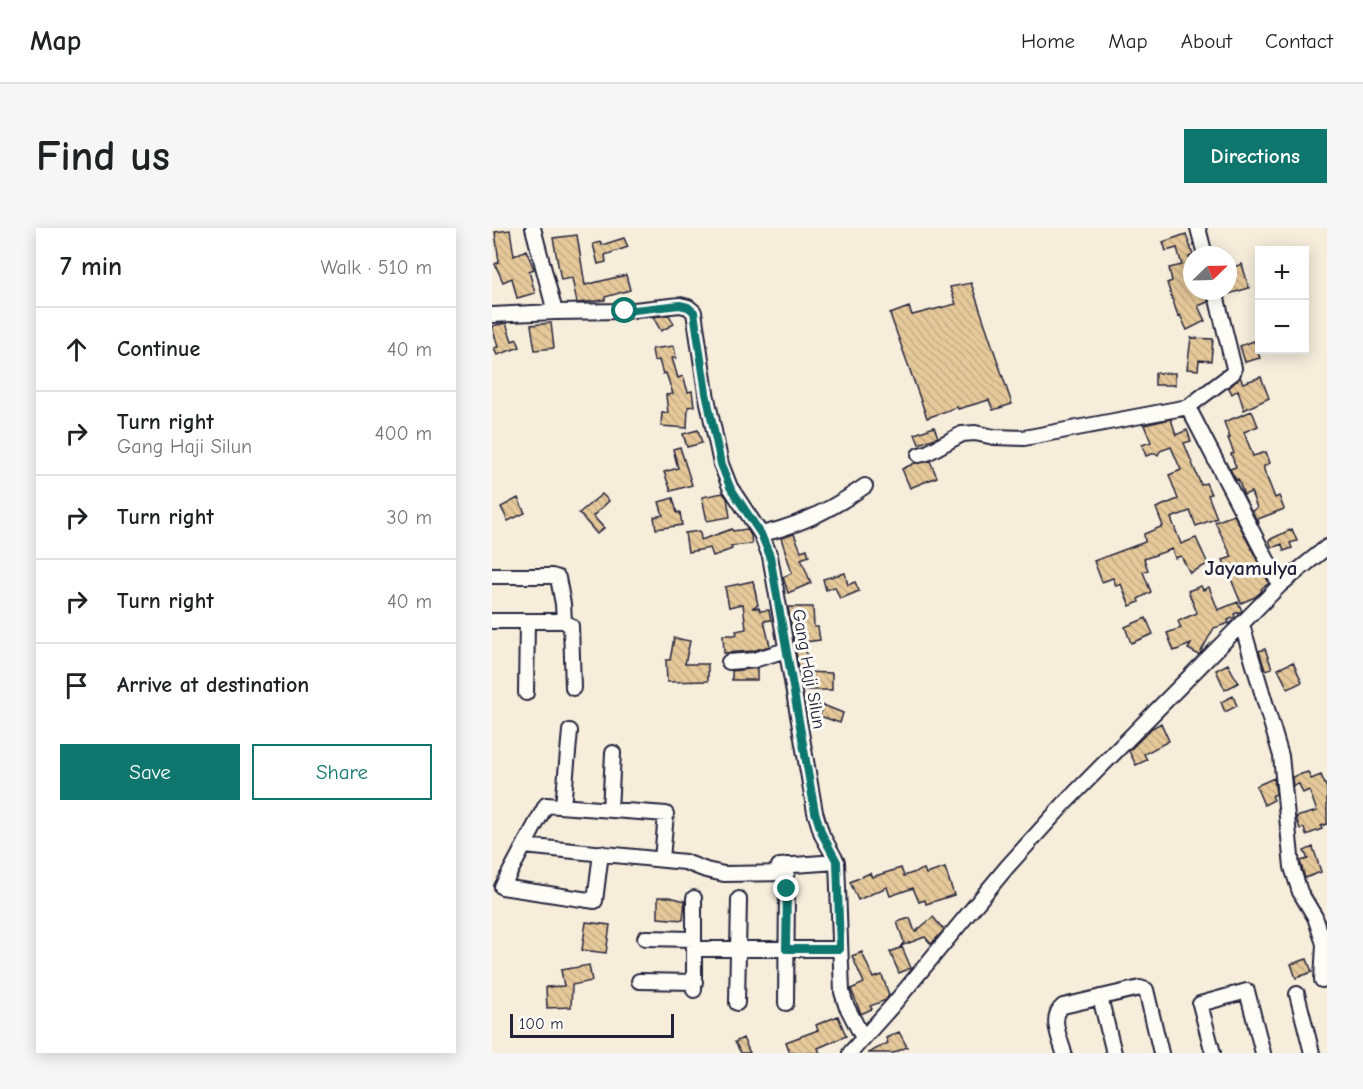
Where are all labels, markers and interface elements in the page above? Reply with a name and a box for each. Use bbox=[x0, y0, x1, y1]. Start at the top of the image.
text: Map bbox=[30, 25, 81, 57]
text: Home bbox=[1021, 29, 1075, 53]
text: Map bbox=[1108, 29, 1148, 53]
text: About bbox=[1181, 29, 1232, 53]
text: Contact bbox=[1265, 29, 1333, 53]
button: Directions bbox=[1184, 129, 1327, 183]
text: Find us bbox=[36, 132, 170, 181]
north arrow bbox=[1183, 246, 1237, 300]
map controls bbox=[1255, 246, 1309, 354]
button: + bbox=[1255, 246, 1309, 300]
text: 7 min bbox=[60, 252, 122, 282]
text: Walk · 510 m bbox=[321, 256, 432, 279]
route start bbox=[611, 297, 637, 323]
button: − bbox=[1255, 300, 1309, 354]
icon: ahead bbox=[60, 333, 93, 366]
text: Continue bbox=[117, 336, 200, 362]
text: 40 m bbox=[387, 338, 432, 361]
text: Turn right bbox=[117, 409, 214, 435]
icon: right bbox=[60, 417, 93, 450]
text: 400 m bbox=[375, 422, 432, 445]
text: Gang Haji Silun bbox=[117, 435, 252, 458]
icon: right bbox=[60, 501, 93, 534]
text: Turn right bbox=[117, 504, 214, 530]
text: 30 m bbox=[386, 506, 432, 529]
district label: Jayamulya bbox=[1205, 556, 1297, 580]
icon: right bbox=[60, 585, 93, 618]
text: Turn right bbox=[117, 588, 214, 614]
text: 40 m bbox=[387, 590, 432, 613]
street label: Gang Haji Silun bbox=[788, 607, 829, 731]
icon: arrive bbox=[60, 669, 93, 702]
text: Arrive at destination bbox=[117, 672, 309, 698]
button: Save bbox=[60, 744, 240, 800]
button: Share bbox=[252, 744, 432, 800]
route end bbox=[773, 875, 799, 901]
scale bar bbox=[510, 1011, 674, 1038]
text: 100 m bbox=[519, 1015, 563, 1033]

